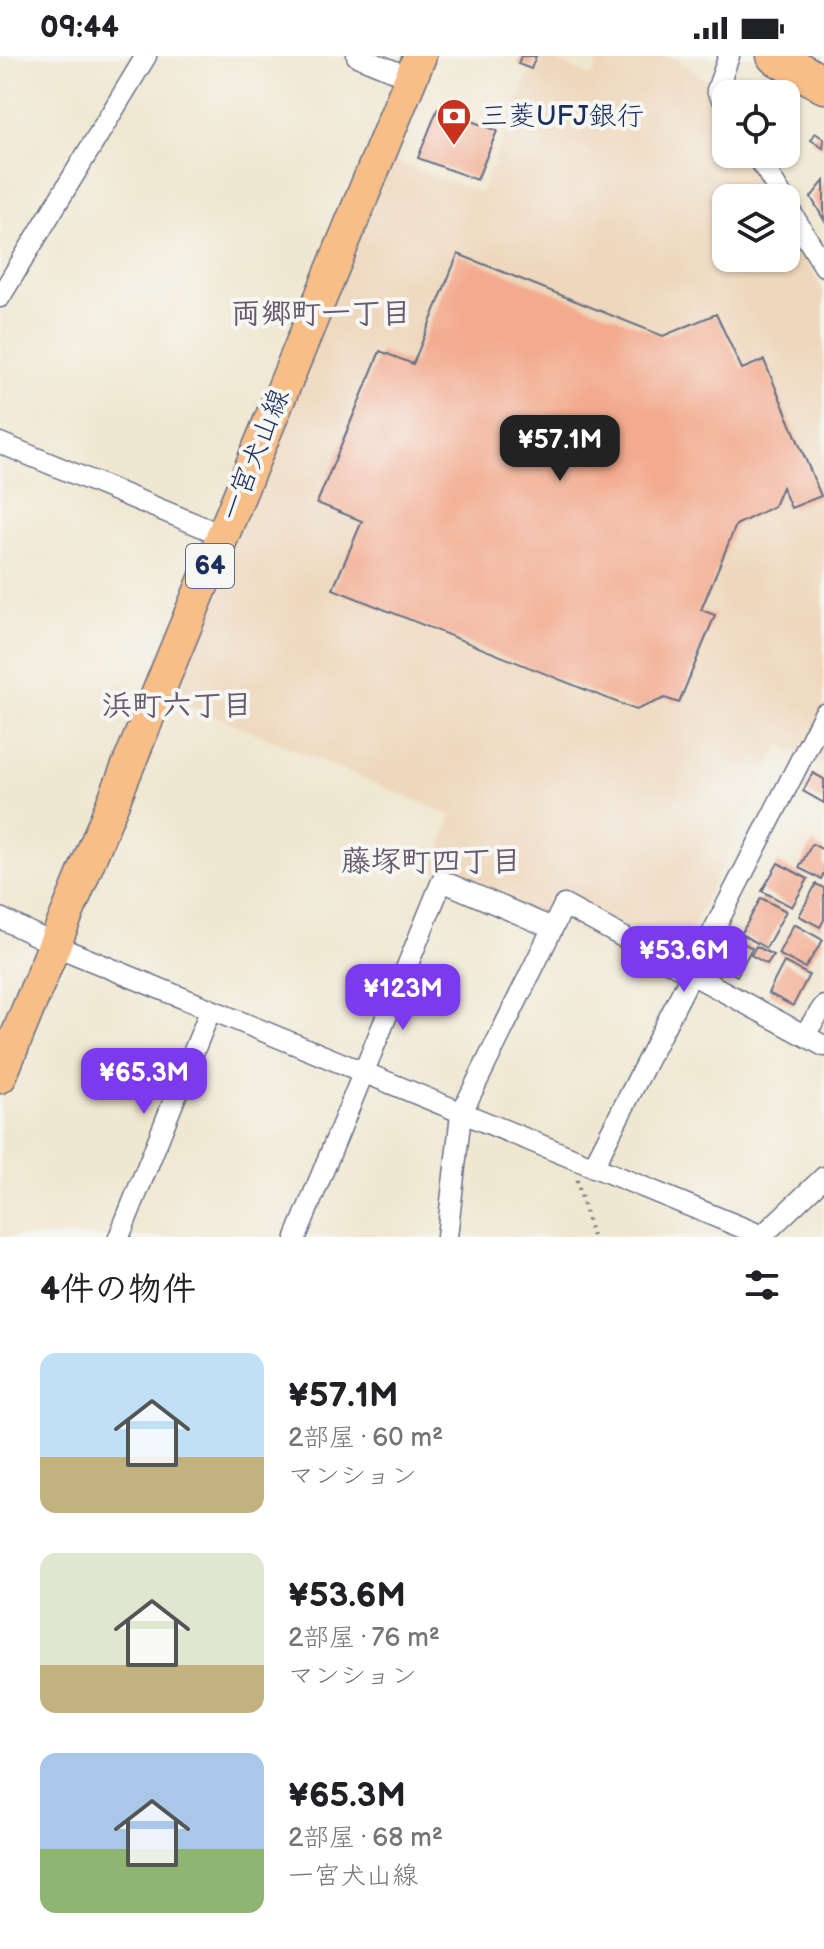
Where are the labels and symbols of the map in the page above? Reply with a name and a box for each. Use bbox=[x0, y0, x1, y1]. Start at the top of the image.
bank icon: 三菱UFJ銀行 bbox=[435, 97, 473, 147]
place label: 三菱UFJ銀行 bbox=[480, 100, 644, 133]
district label: 両郷町一丁目 bbox=[231, 296, 411, 332]
street label: 一宮犬山線 bbox=[213, 384, 297, 526]
pin: ¥57.1M bbox=[495, 415, 625, 483]
road number: 64 bbox=[186, 544, 234, 588]
district label: 浜町六丁目 bbox=[102, 688, 252, 724]
district label: 藤塚町四丁目 bbox=[341, 844, 521, 880]
pin: ¥53.6M bbox=[619, 926, 749, 994]
pin: ¥123M bbox=[347, 964, 459, 1032]
pin: ¥65.3M bbox=[79, 1048, 209, 1116]

